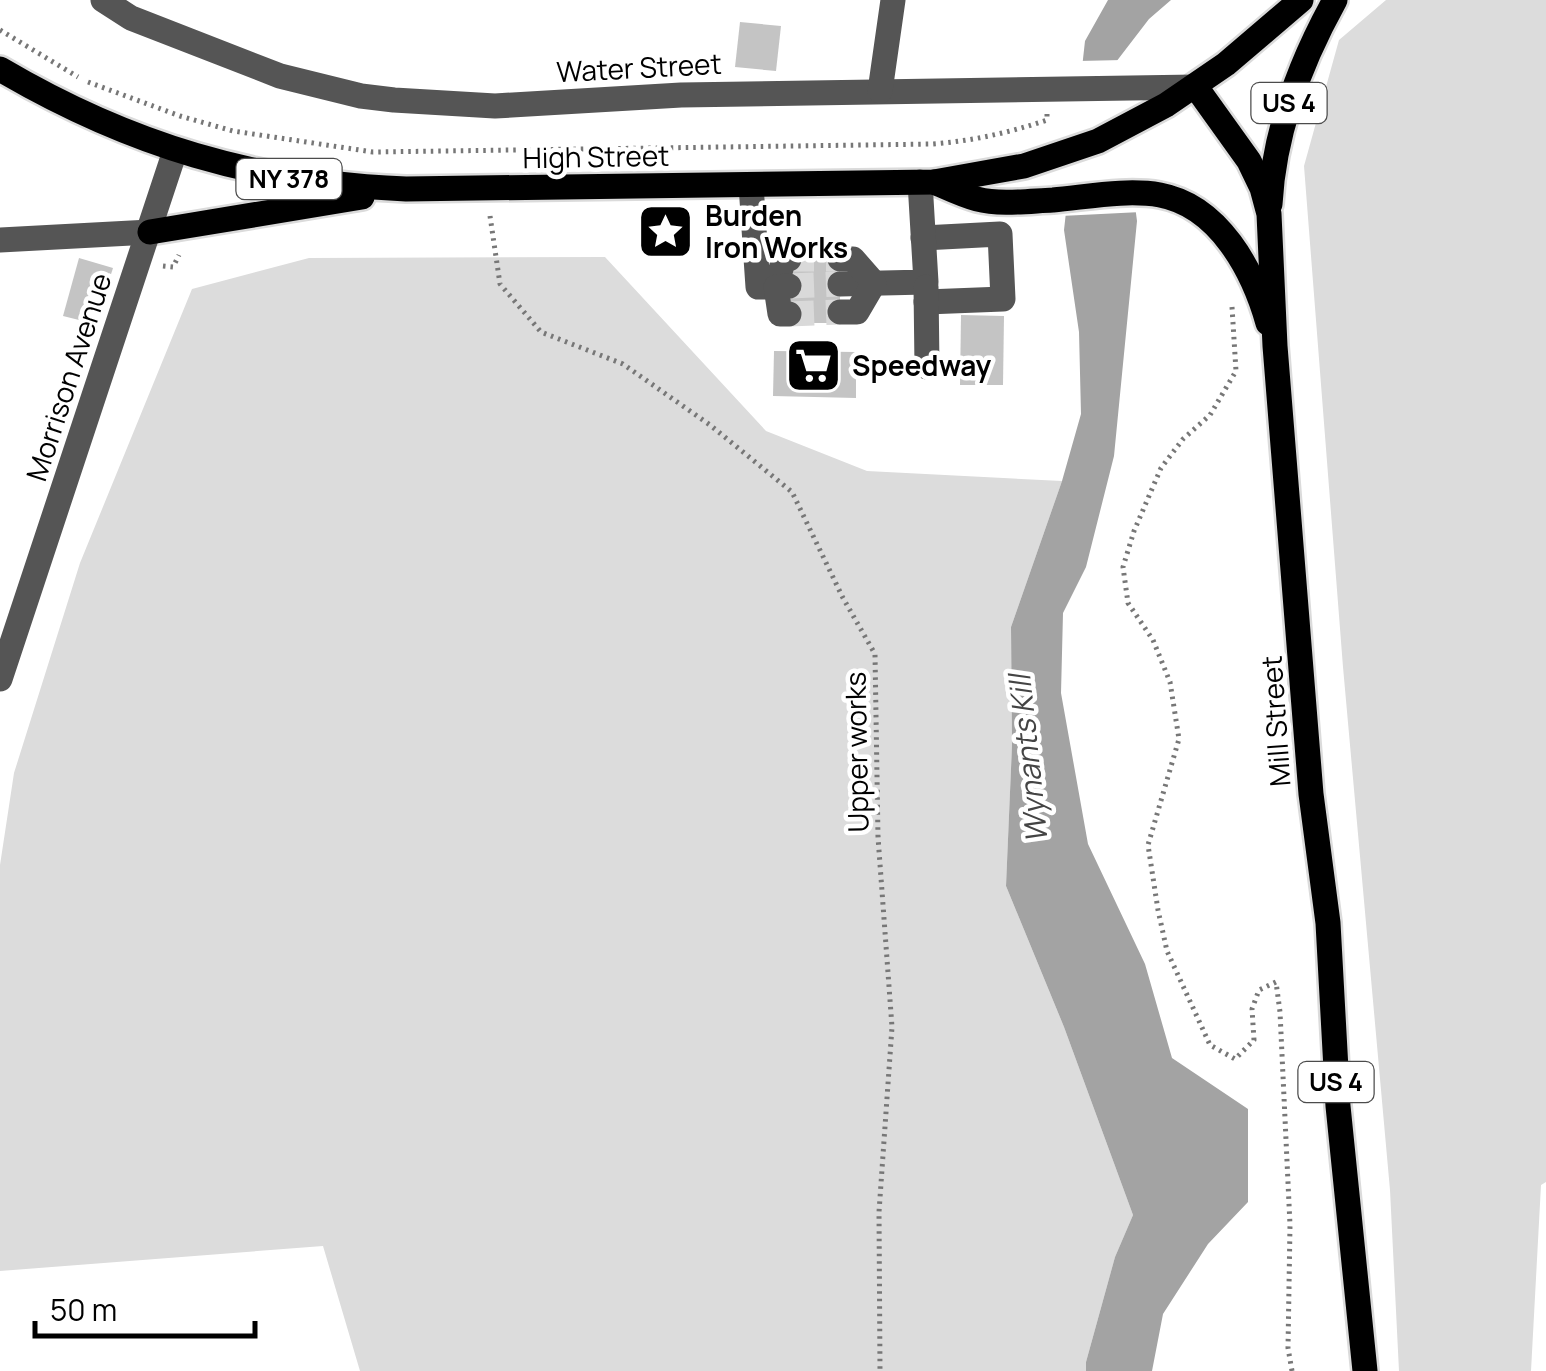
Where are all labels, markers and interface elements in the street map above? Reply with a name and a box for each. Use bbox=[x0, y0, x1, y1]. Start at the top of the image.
street label: Water Street bbox=[555, 44, 723, 90]
road number: US 4 bbox=[1252, 83, 1326, 123]
street label: High Street bbox=[522, 136, 670, 176]
road number: NY 378 bbox=[236, 159, 342, 199]
place label: Burden Iron Works bbox=[705, 196, 848, 266]
place icon: Burden Iron Works bbox=[636, 202, 696, 262]
street label: Morrison Avenue bbox=[17, 268, 120, 485]
supermarket icon: Speedway bbox=[783, 336, 843, 396]
place label: Speedway bbox=[852, 346, 992, 384]
street label: Mill Street bbox=[1251, 654, 1299, 788]
water label: Wynants Kill bbox=[998, 669, 1057, 845]
street label: Upper works bbox=[836, 671, 876, 833]
road number: US 4 bbox=[1298, 1062, 1374, 1102]
scale bar bbox=[35, 1276, 255, 1338]
text: 50 m bbox=[50, 1289, 117, 1330]

